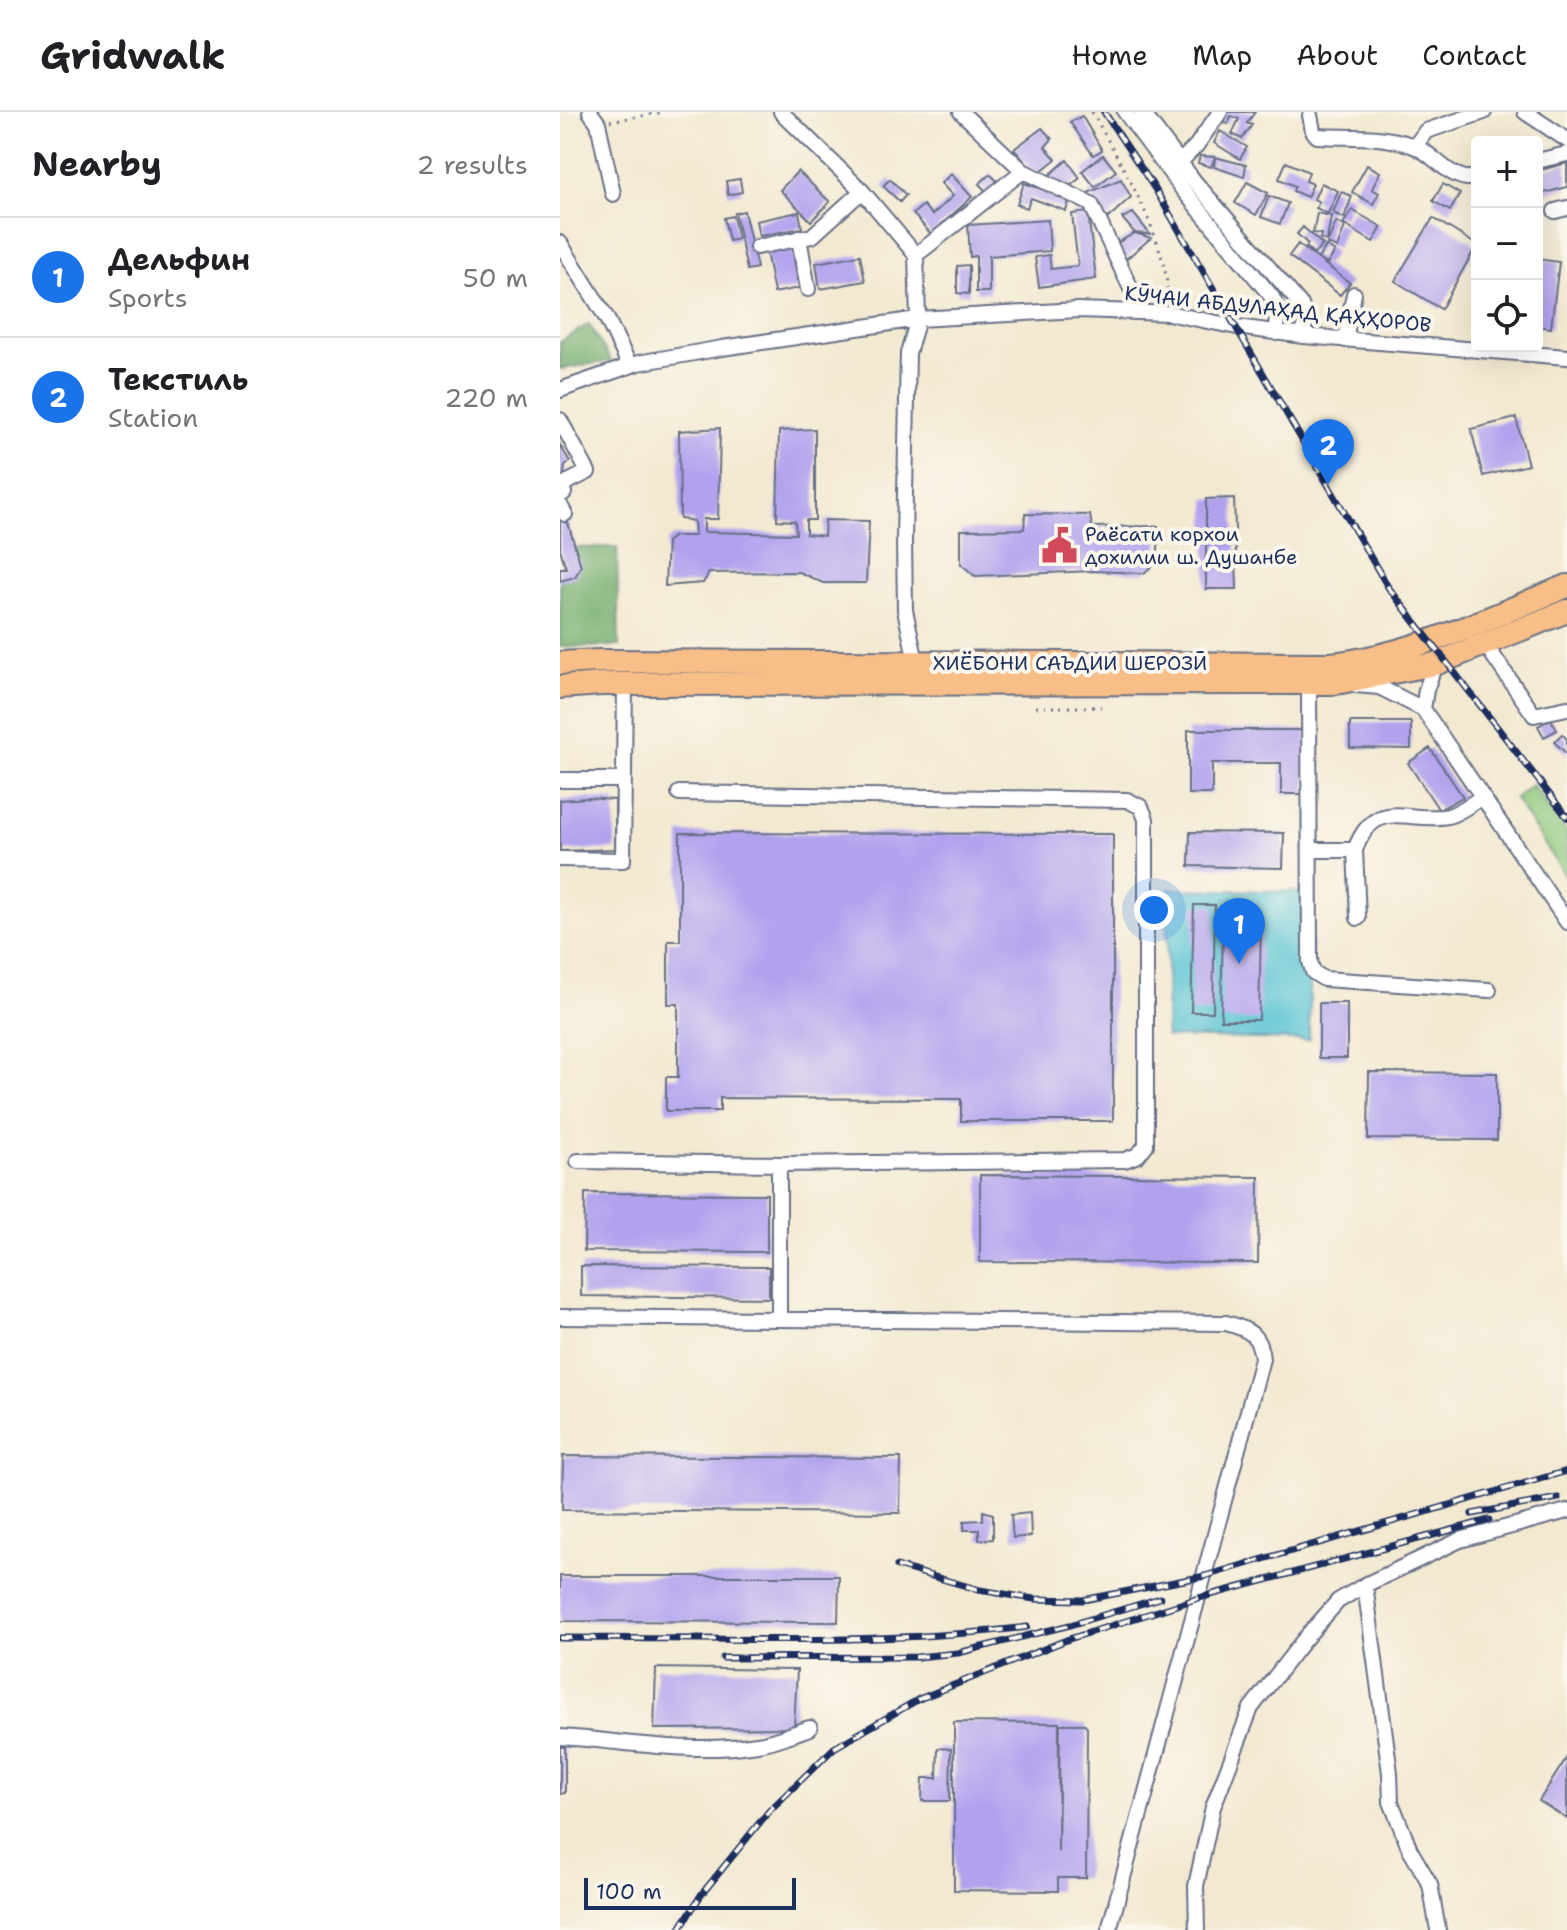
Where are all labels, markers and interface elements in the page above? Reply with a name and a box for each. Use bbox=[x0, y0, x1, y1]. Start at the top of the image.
text: Gridwalk bbox=[40, 30, 226, 81]
text: Home bbox=[1071, 36, 1148, 74]
text: Map bbox=[1192, 36, 1252, 74]
text: About bbox=[1296, 36, 1378, 74]
text: Contact bbox=[1422, 36, 1527, 74]
map controls bbox=[1471, 136, 1543, 352]
button: + bbox=[1471, 136, 1543, 208]
text: Nearby bbox=[32, 141, 162, 187]
text: 2 results bbox=[416, 147, 528, 182]
button: − bbox=[1471, 208, 1543, 280]
text: Дельфин bbox=[108, 239, 250, 280]
text: 1 bbox=[52, 260, 64, 295]
text: 50 m bbox=[463, 260, 528, 295]
text: Sports bbox=[108, 280, 188, 315]
street label: КӮЧАИ АБДУЛАҲАД ҚАҲҲОРОВ bbox=[1123, 280, 1433, 338]
button: locate bbox=[1471, 280, 1543, 352]
text: Текстиль bbox=[108, 359, 248, 400]
text: 2 bbox=[49, 380, 67, 415]
text: 220 m bbox=[444, 380, 528, 415]
text: Station bbox=[108, 400, 198, 435]
pin: 2 bbox=[1302, 419, 1354, 485]
place label: Раёсати корхои дохилии ш. Душанбе bbox=[1085, 521, 1297, 570]
public building icon: Раёсати корхои дохилии ш. Душанбе bbox=[1040, 526, 1078, 564]
street label: ХИЁБОНИ САЪДИИ ШЕРОЗӢ bbox=[933, 650, 1207, 676]
your location bbox=[1134, 890, 1174, 930]
pin: 1 bbox=[1213, 898, 1265, 964]
scale bar bbox=[584, 1874, 796, 1910]
text: 100 m bbox=[596, 1877, 662, 1906]

